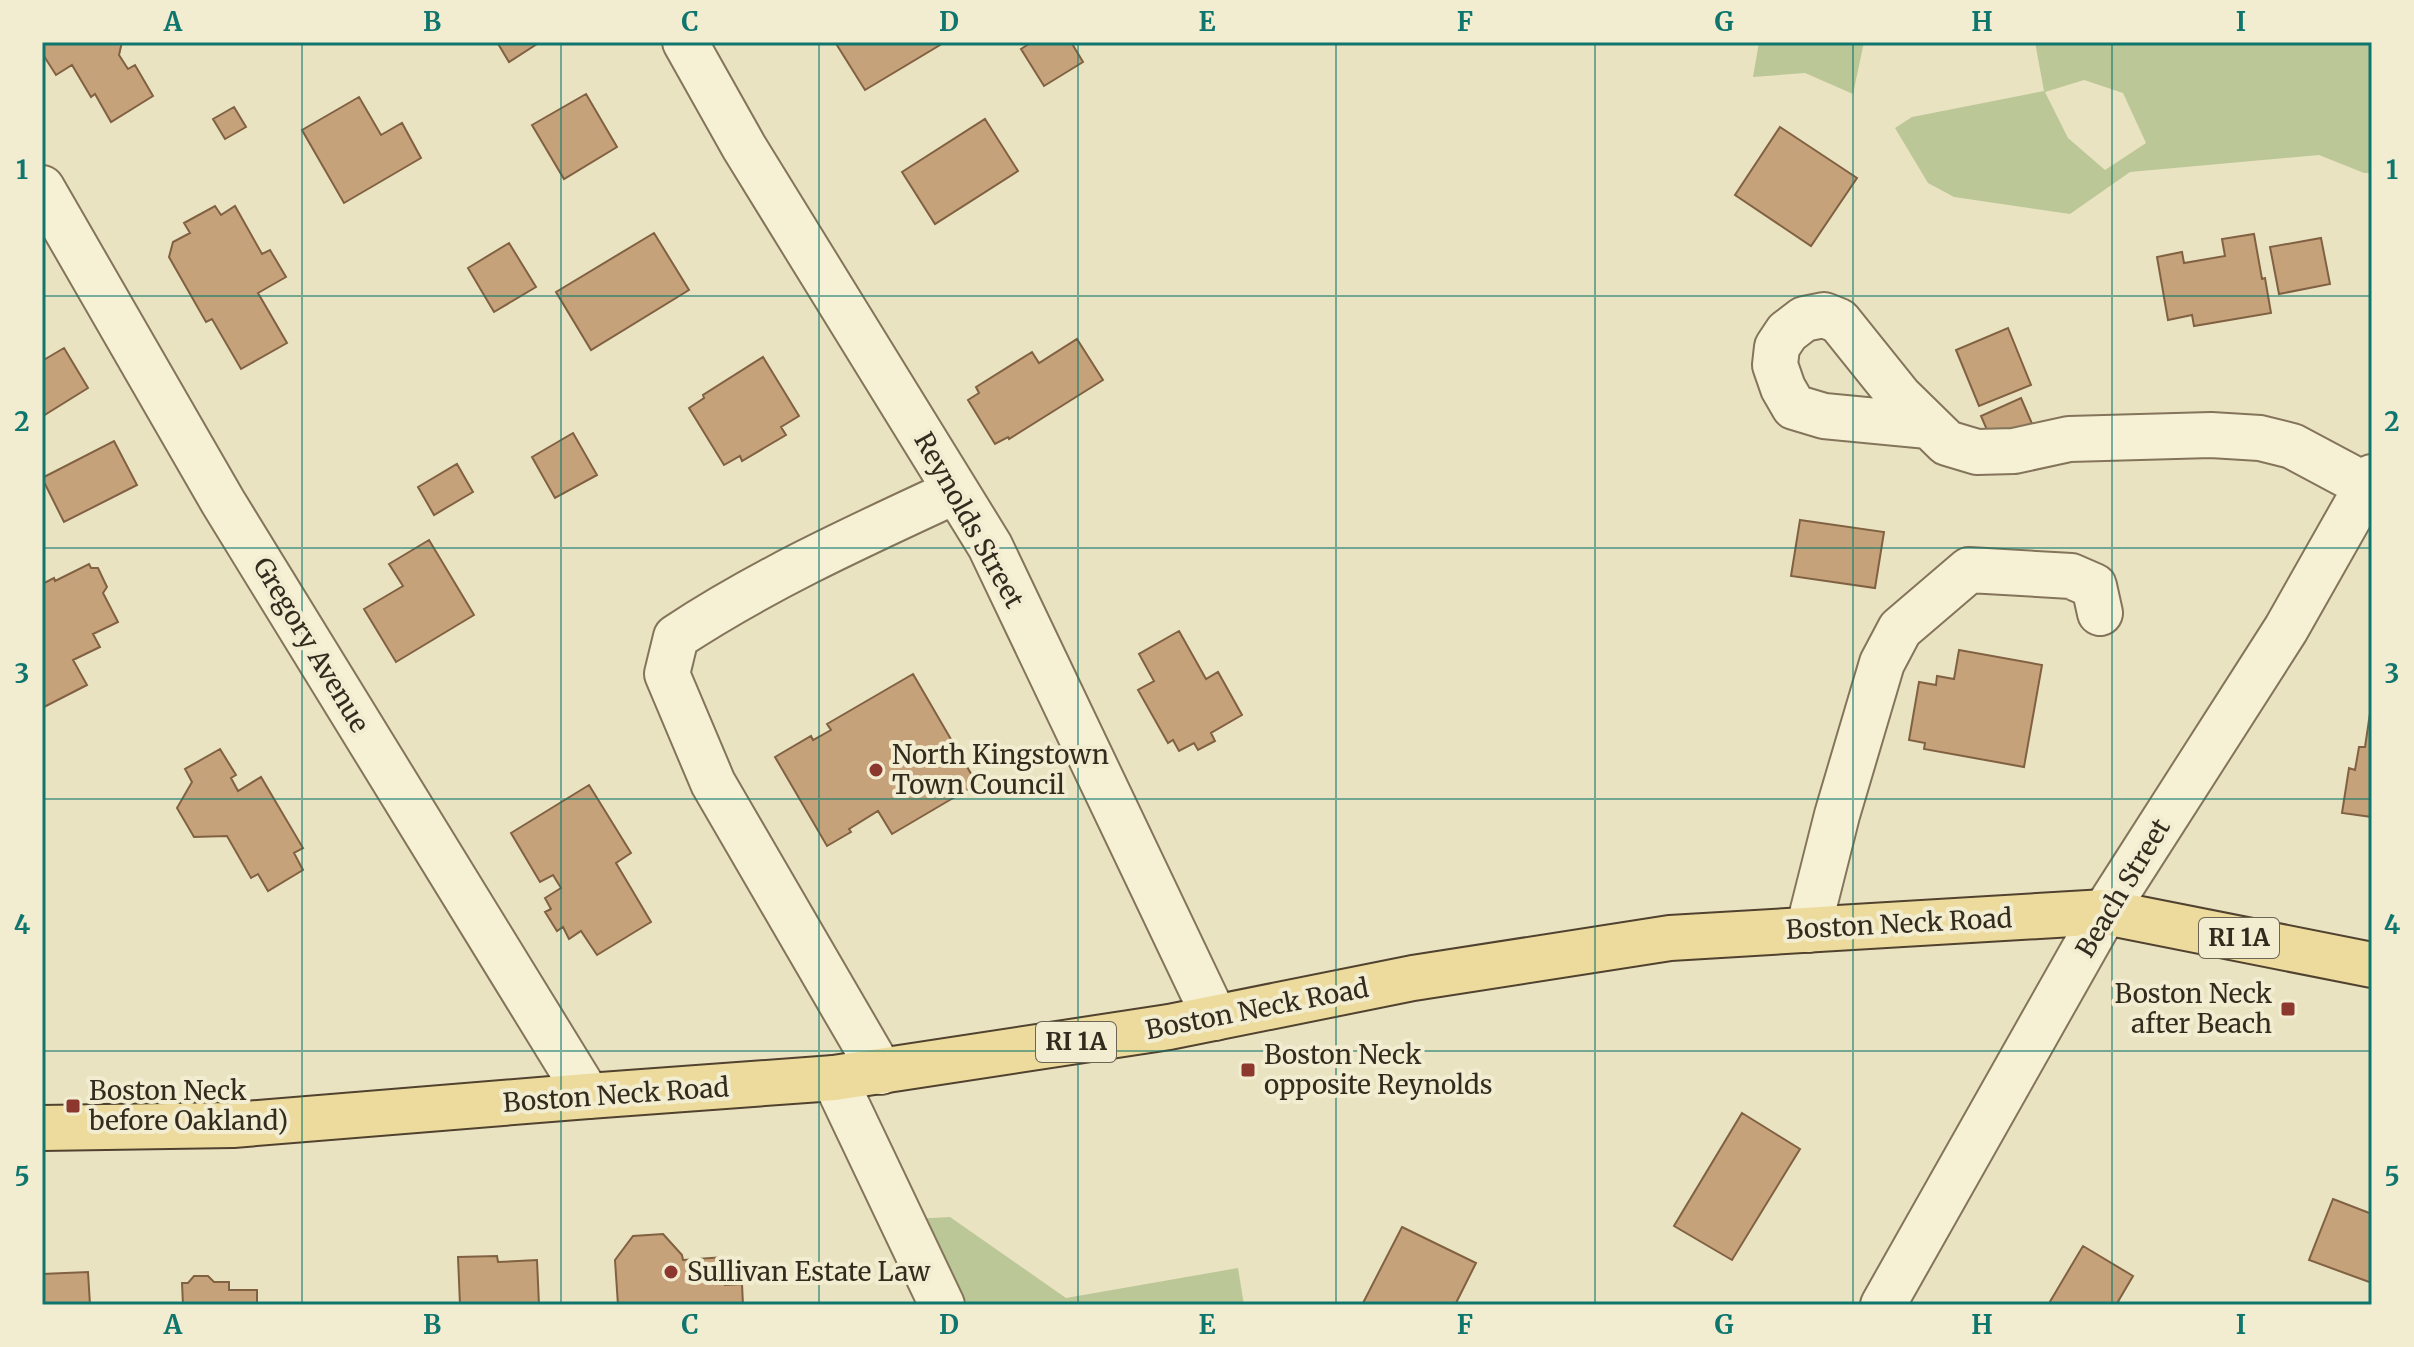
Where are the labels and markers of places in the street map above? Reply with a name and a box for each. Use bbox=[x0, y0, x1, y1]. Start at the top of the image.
place label: North Kingstown Town Council bbox=[892, 738, 1109, 801]
marker: North Kingstown Town Council bbox=[867, 761, 885, 779]
place label: Boston Neck after Beach bbox=[2115, 977, 2273, 1040]
marker: Boston Neck after Beach bbox=[2279, 1000, 2297, 1018]
place label: Boston Neck opposite Reynolds bbox=[1264, 1038, 1493, 1101]
marker: Boston Neck opposite Reynolds bbox=[1239, 1061, 1257, 1079]
place label: Boston Neck before Oakland) bbox=[88, 1074, 288, 1137]
marker: Boston Neck before Oakland) bbox=[64, 1097, 82, 1115]
place label: Sullivan Estate Law bbox=[687, 1255, 931, 1288]
marker: Sullivan Estate Law bbox=[662, 1263, 680, 1281]

